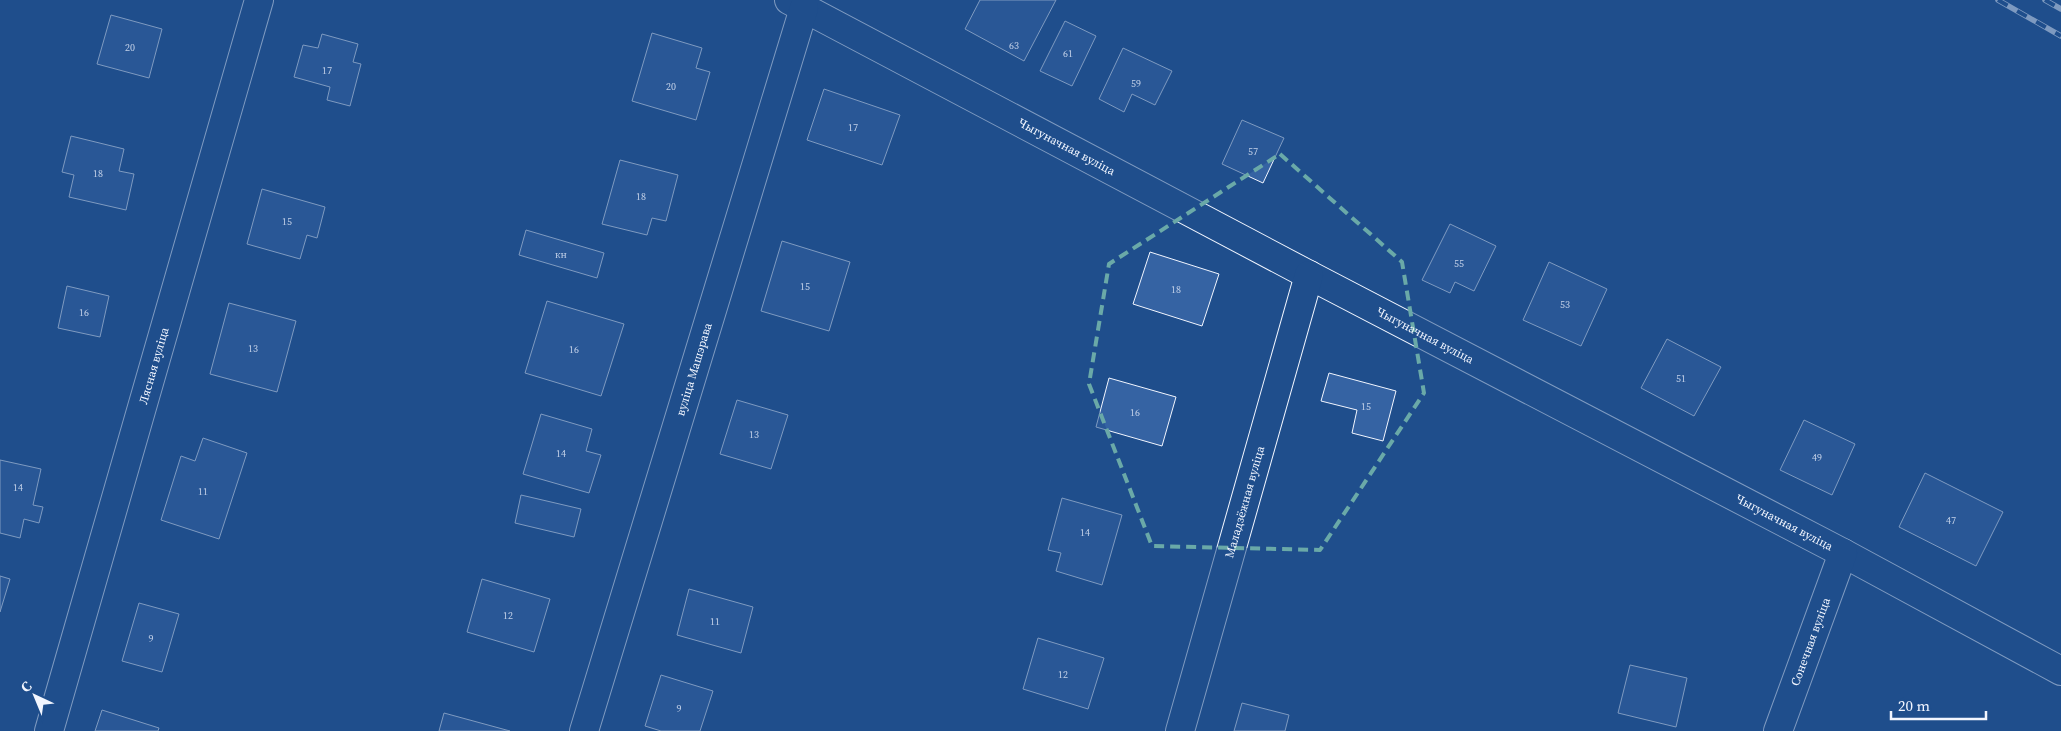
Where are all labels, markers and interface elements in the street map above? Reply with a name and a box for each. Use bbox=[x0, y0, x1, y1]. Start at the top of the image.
house number: 63 bbox=[1009, 39, 1019, 52]
house number: 20 bbox=[125, 41, 135, 54]
house number: 61 bbox=[1063, 47, 1073, 60]
house number: 17 bbox=[322, 64, 332, 77]
house number: 59 bbox=[1131, 77, 1141, 90]
house number: 20 bbox=[666, 80, 676, 93]
street label: Чыгуначная вуліца bbox=[1015, 115, 1119, 179]
house number: 17 bbox=[848, 121, 858, 134]
house number: 57 bbox=[1248, 145, 1258, 158]
house number: 18 bbox=[93, 167, 103, 180]
house number: 18 bbox=[636, 190, 646, 203]
house number: 15 bbox=[282, 215, 292, 228]
house number: кн bbox=[555, 248, 567, 261]
house number: 55 bbox=[1454, 257, 1464, 270]
house number: 15 bbox=[800, 280, 810, 293]
house number: 18 bbox=[1171, 283, 1181, 296]
house number: 53 bbox=[1560, 298, 1570, 311]
street label: Чыгуначная вуліца bbox=[1373, 303, 1477, 368]
house number: 16 bbox=[79, 306, 89, 319]
street label: вуліца Машэрава bbox=[672, 320, 716, 418]
street label: Лясная вуліца bbox=[135, 325, 173, 406]
house number: 13 bbox=[248, 342, 258, 355]
house number: 16 bbox=[569, 343, 579, 356]
house number: 51 bbox=[1676, 372, 1686, 385]
house number: 15 bbox=[1361, 400, 1371, 413]
house number: 16 bbox=[1130, 406, 1140, 419]
house number: 13 bbox=[749, 428, 759, 441]
street label: Маладзёжная вуліца bbox=[1221, 443, 1268, 560]
house number: 14 bbox=[556, 447, 566, 460]
house number: 49 bbox=[1812, 451, 1822, 464]
house number: 14 bbox=[13, 481, 23, 494]
house number: 11 bbox=[198, 485, 208, 498]
street label: Чыгуначная вуліца bbox=[1733, 490, 1837, 555]
house number: 47 bbox=[1946, 514, 1956, 527]
house number: 14 bbox=[1080, 526, 1090, 539]
street label: Сонечная вуліца bbox=[1787, 594, 1834, 688]
house number: 12 bbox=[503, 609, 513, 622]
house number: 11 bbox=[710, 615, 720, 628]
house number: 9 bbox=[149, 632, 154, 645]
house number: 12 bbox=[1058, 668, 1068, 681]
north arrow bbox=[10, 671, 60, 721]
text: С bbox=[16, 676, 36, 697]
scale bar bbox=[1891, 688, 1986, 720]
text: 20 m bbox=[1898, 695, 1930, 716]
house number: 9 bbox=[677, 702, 682, 715]

